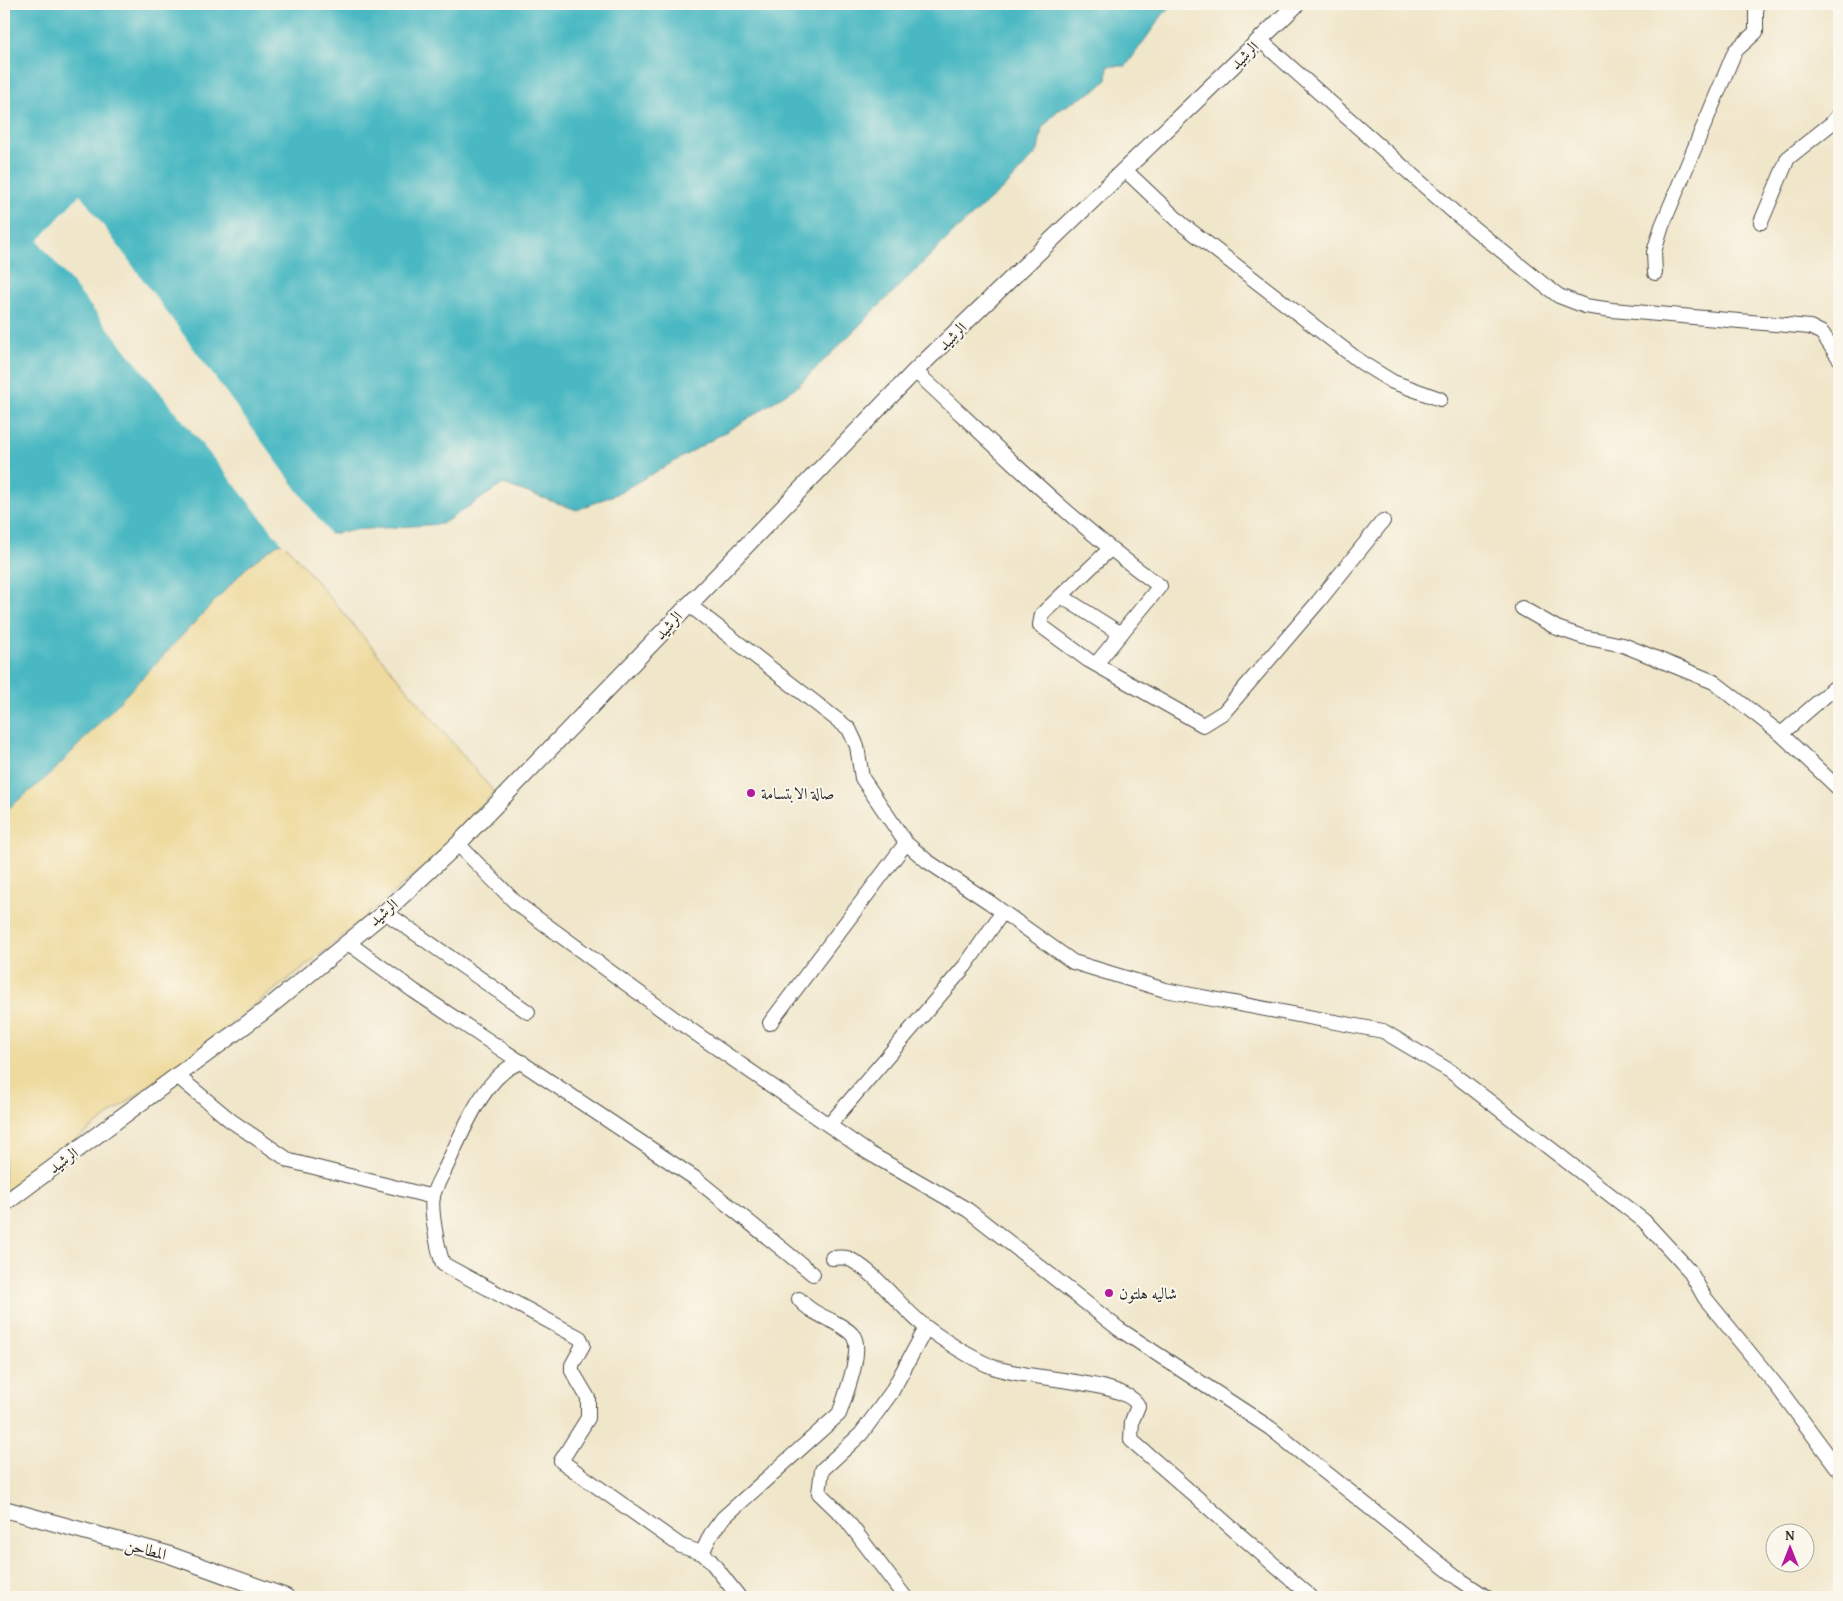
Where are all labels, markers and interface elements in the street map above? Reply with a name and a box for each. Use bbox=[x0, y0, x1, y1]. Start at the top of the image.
street label: الرشيد bbox=[1224, 35, 1264, 75]
street label: الرشيد bbox=[932, 316, 972, 356]
street label: الرشيد bbox=[648, 605, 688, 645]
place label: صالة الابتسامة bbox=[761, 781, 835, 805]
marker: صالة الابتسامة bbox=[745, 787, 757, 799]
street label: الرشيد bbox=[363, 892, 403, 932]
street label: الرشيد bbox=[43, 1141, 83, 1179]
place label: شاليه هلتون bbox=[1119, 1281, 1177, 1305]
marker: شاليه هلتون bbox=[1103, 1287, 1115, 1299]
north arrow bbox=[1766, 1524, 1816, 1574]
text: N bbox=[1785, 1525, 1795, 1545]
street label: المطاحن bbox=[123, 1532, 169, 1566]

